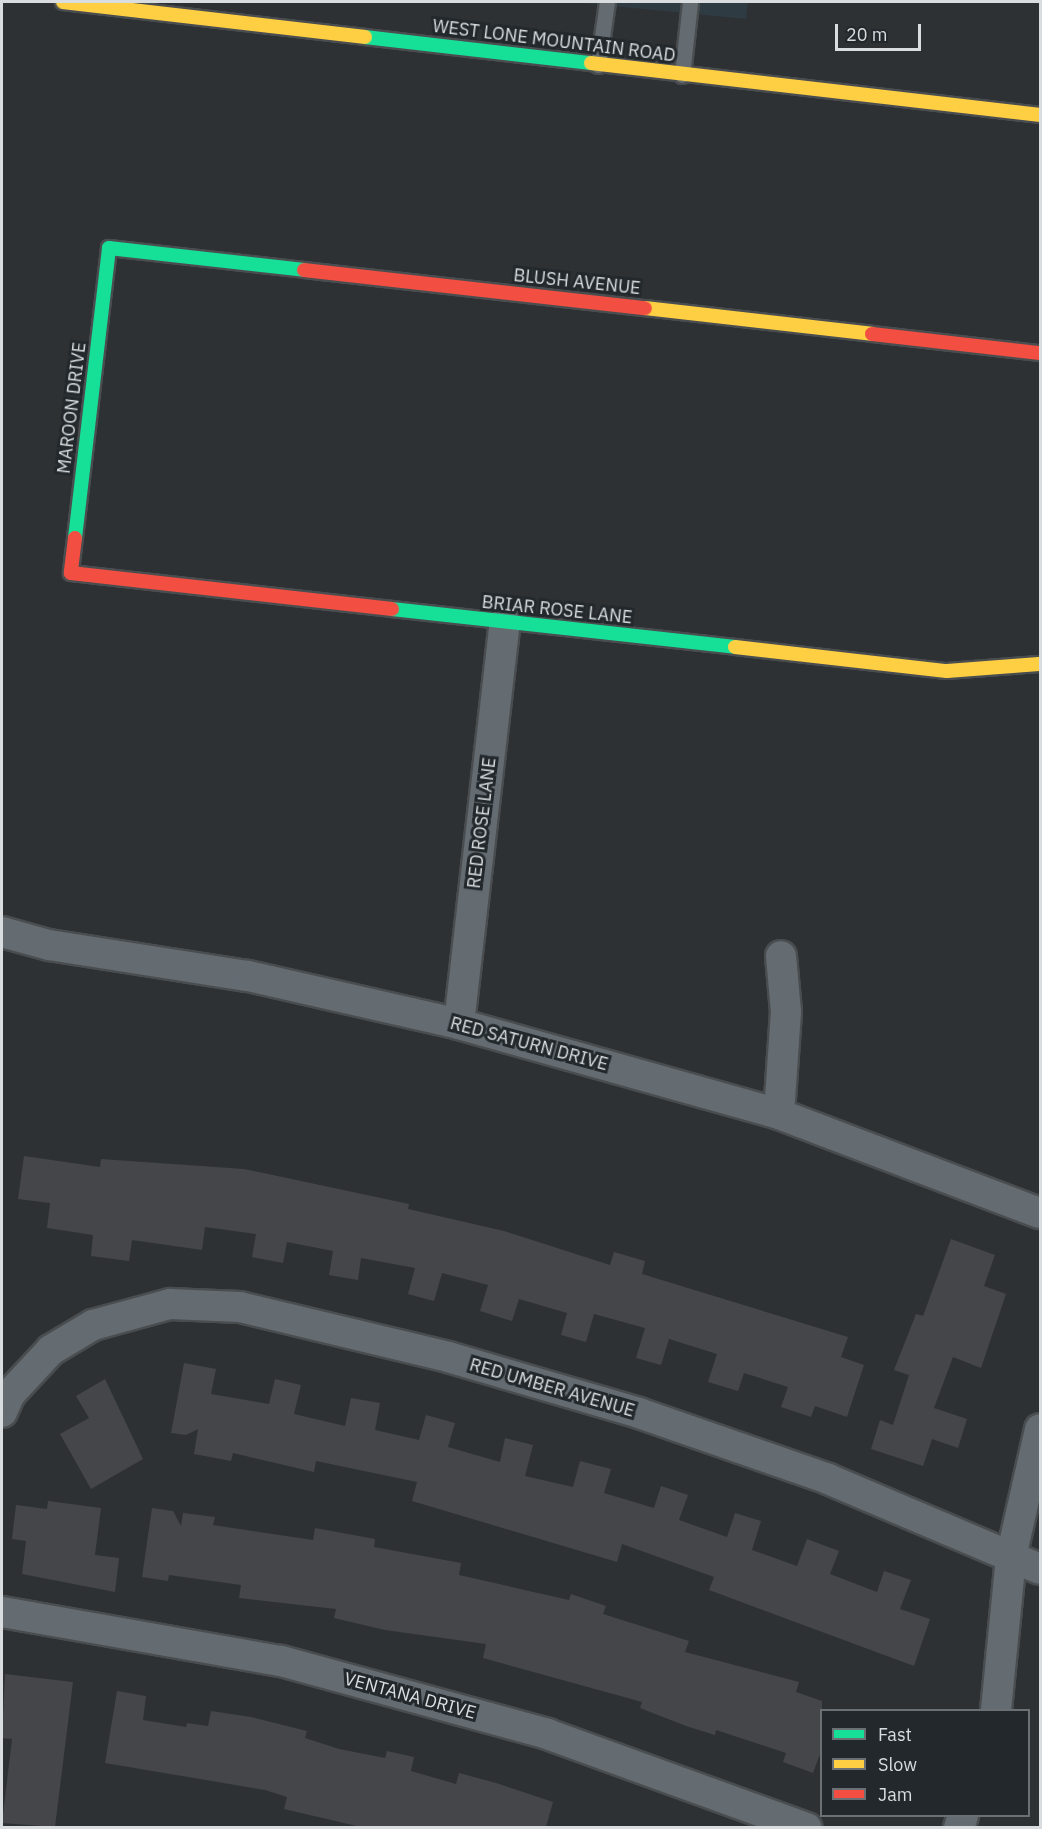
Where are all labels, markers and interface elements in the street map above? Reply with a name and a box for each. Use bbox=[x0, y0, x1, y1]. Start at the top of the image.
scale bar bbox=[838, 12, 924, 50]
street label: WEST LONE MOUNTAIN ROAD bbox=[431, 15, 677, 67]
text: 20 m bbox=[846, 23, 888, 46]
street label: BLUSH AVENUE bbox=[512, 265, 642, 299]
street label: MAROON DRIVE bbox=[53, 341, 91, 475]
street label: BRIAR ROSE LANE bbox=[481, 591, 633, 629]
street label: RED ROSE LANE bbox=[463, 756, 501, 890]
street label: RED SATURN DRIVE bbox=[448, 1013, 610, 1075]
street label: RED UMBER AVENUE bbox=[467, 1354, 637, 1422]
street label: VENTANA DRIVE bbox=[342, 1668, 478, 1724]
legend bbox=[820, 1709, 1030, 1817]
text: Fast bbox=[878, 1723, 912, 1746]
text: Slow bbox=[878, 1753, 917, 1776]
text: Jam bbox=[878, 1783, 913, 1806]

